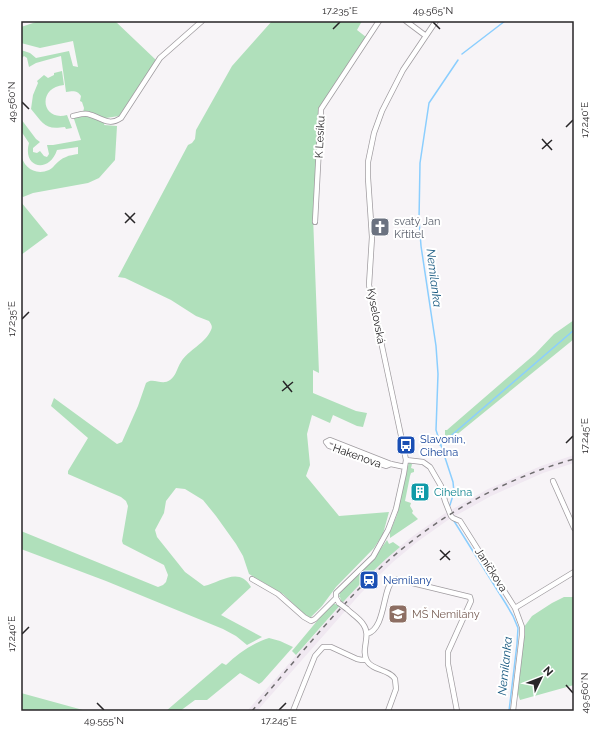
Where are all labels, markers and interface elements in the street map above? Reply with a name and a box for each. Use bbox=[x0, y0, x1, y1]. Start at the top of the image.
text: 17.235°E bbox=[322, 5, 358, 16]
text: 49.565°N bbox=[413, 5, 453, 16]
text: 49.560°N bbox=[6, 82, 17, 123]
text: 17.240°E bbox=[579, 102, 590, 138]
street label: K Lesíku bbox=[312, 115, 328, 159]
place label: svatý Jan Křtitel bbox=[394, 215, 440, 241]
church icon: svatý Jan Křtitel bbox=[369, 216, 391, 238]
water label: Nemilanka bbox=[423, 248, 445, 308]
street label: Kyselovská bbox=[364, 287, 388, 345]
text: 17.235°E bbox=[6, 301, 17, 337]
text: 17.245°E bbox=[579, 418, 590, 454]
place label: Slavonín, Cihelna bbox=[420, 433, 465, 459]
bus stop icon: Slavonín, Cihelna bbox=[395, 434, 417, 456]
street label: Hakenova bbox=[331, 441, 383, 471]
building icon: Cihelna bbox=[409, 481, 431, 503]
place label: Cihelna bbox=[434, 486, 472, 499]
street label: Janíčkova bbox=[472, 546, 510, 594]
station icon: Nemilany bbox=[358, 569, 380, 591]
place label: Nemilany bbox=[383, 574, 432, 587]
school or university icon: MŠ Nemilany bbox=[387, 603, 409, 625]
place label: MŠ Nemilany bbox=[412, 607, 480, 621]
text: 17.240°E bbox=[6, 616, 17, 652]
water label: Nemilanka bbox=[495, 636, 515, 696]
north arrow bbox=[521, 658, 561, 698]
text: N bbox=[540, 664, 556, 679]
text: 49.560°N bbox=[579, 673, 590, 714]
text: 49.555°N bbox=[84, 715, 124, 726]
text: 17.245°E bbox=[261, 715, 297, 726]

